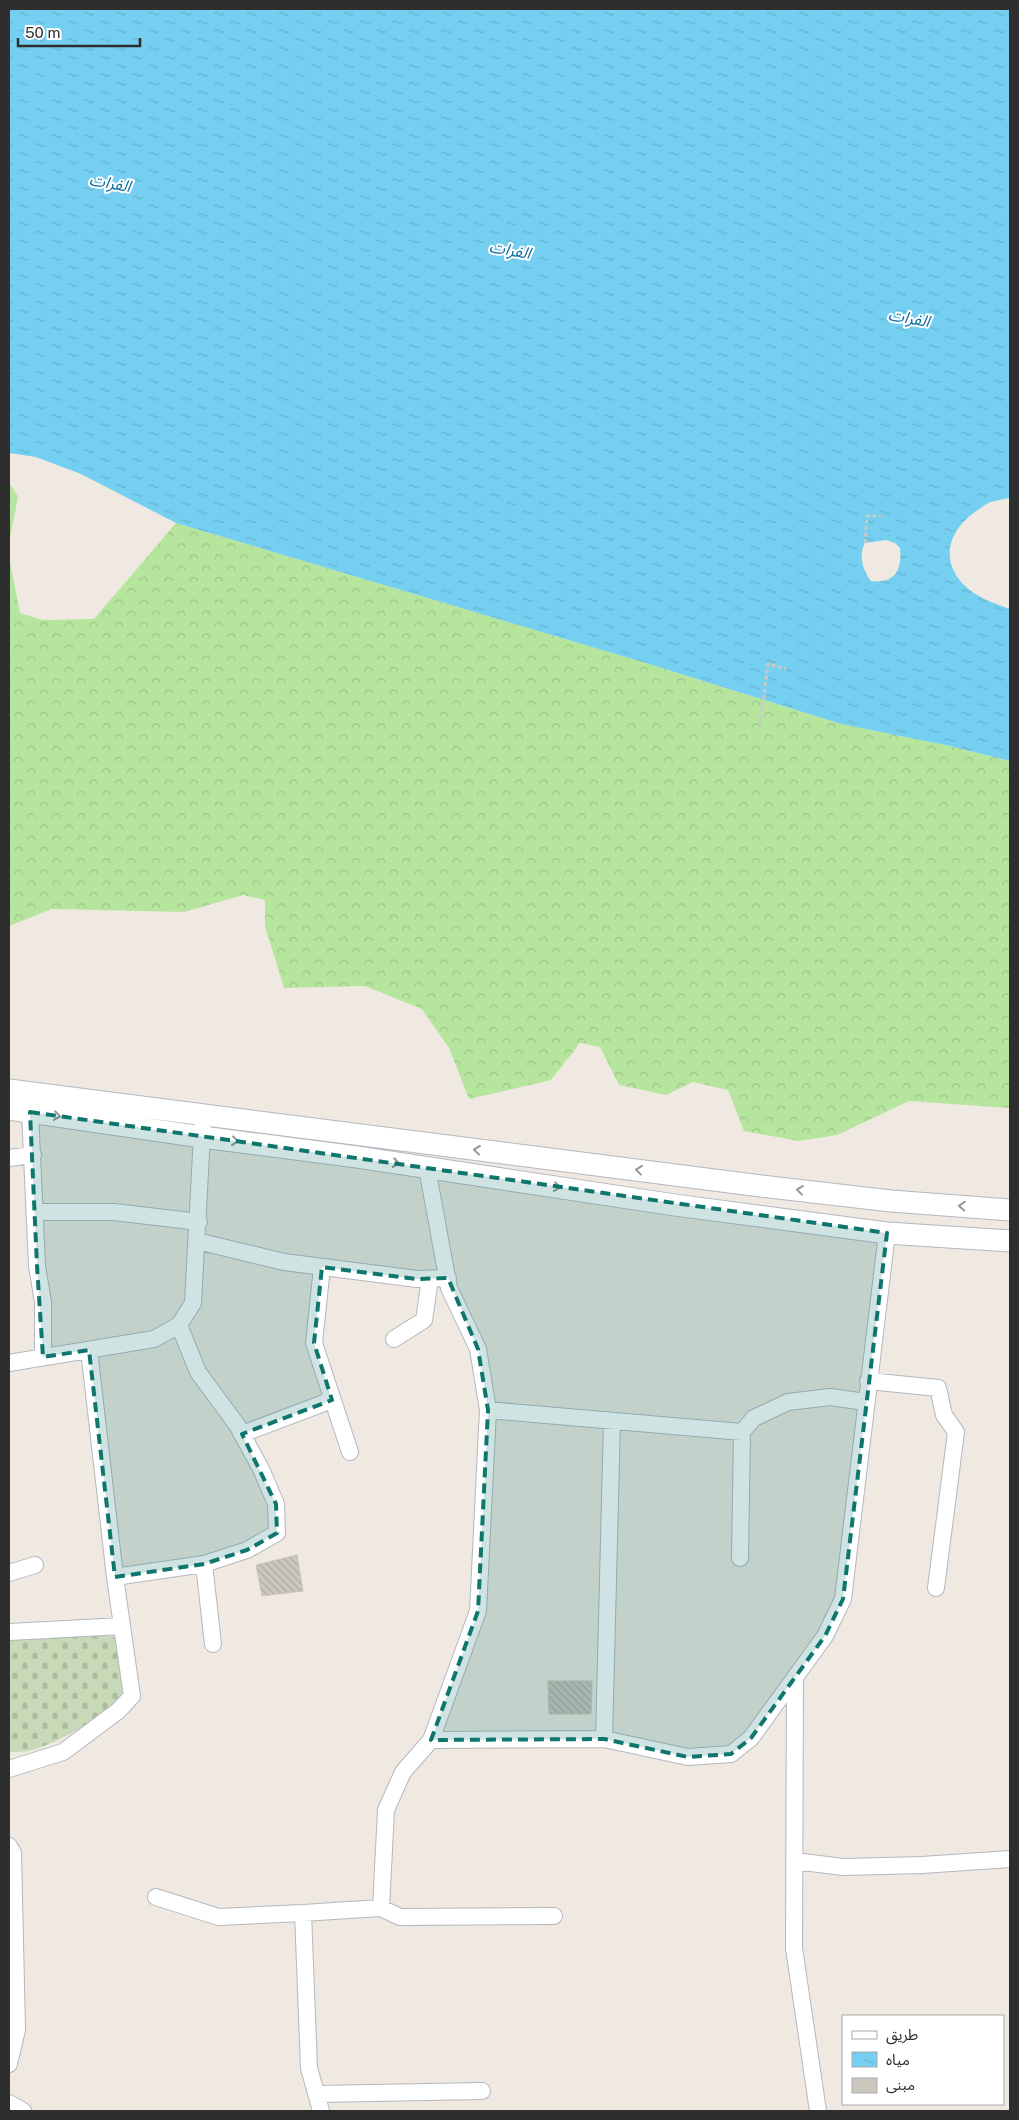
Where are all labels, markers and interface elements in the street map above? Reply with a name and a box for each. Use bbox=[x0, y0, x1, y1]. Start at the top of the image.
scale bar bbox=[18, 15, 140, 47]
text: 50 m bbox=[25, 24, 60, 41]
water label: الفرات bbox=[88, 170, 134, 196]
water label: الفرات bbox=[488, 237, 534, 263]
water label: الفرات bbox=[887, 305, 933, 331]
one-way arrow bbox=[53, 1110, 61, 1121]
one-way arrow bbox=[231, 1136, 239, 1146]
one-way arrow bbox=[473, 1145, 481, 1156]
one-way arrow bbox=[392, 1158, 401, 1168]
one-way arrow bbox=[634, 1166, 643, 1176]
one-way arrow bbox=[553, 1182, 561, 1192]
one-way arrow bbox=[796, 1185, 804, 1196]
one-way arrow bbox=[957, 1201, 965, 1212]
legend bbox=[842, 2015, 1004, 2105]
text: طريق bbox=[886, 2026, 918, 2045]
text: مياه bbox=[886, 2051, 910, 2068]
text: مبنى bbox=[886, 2076, 915, 2094]

